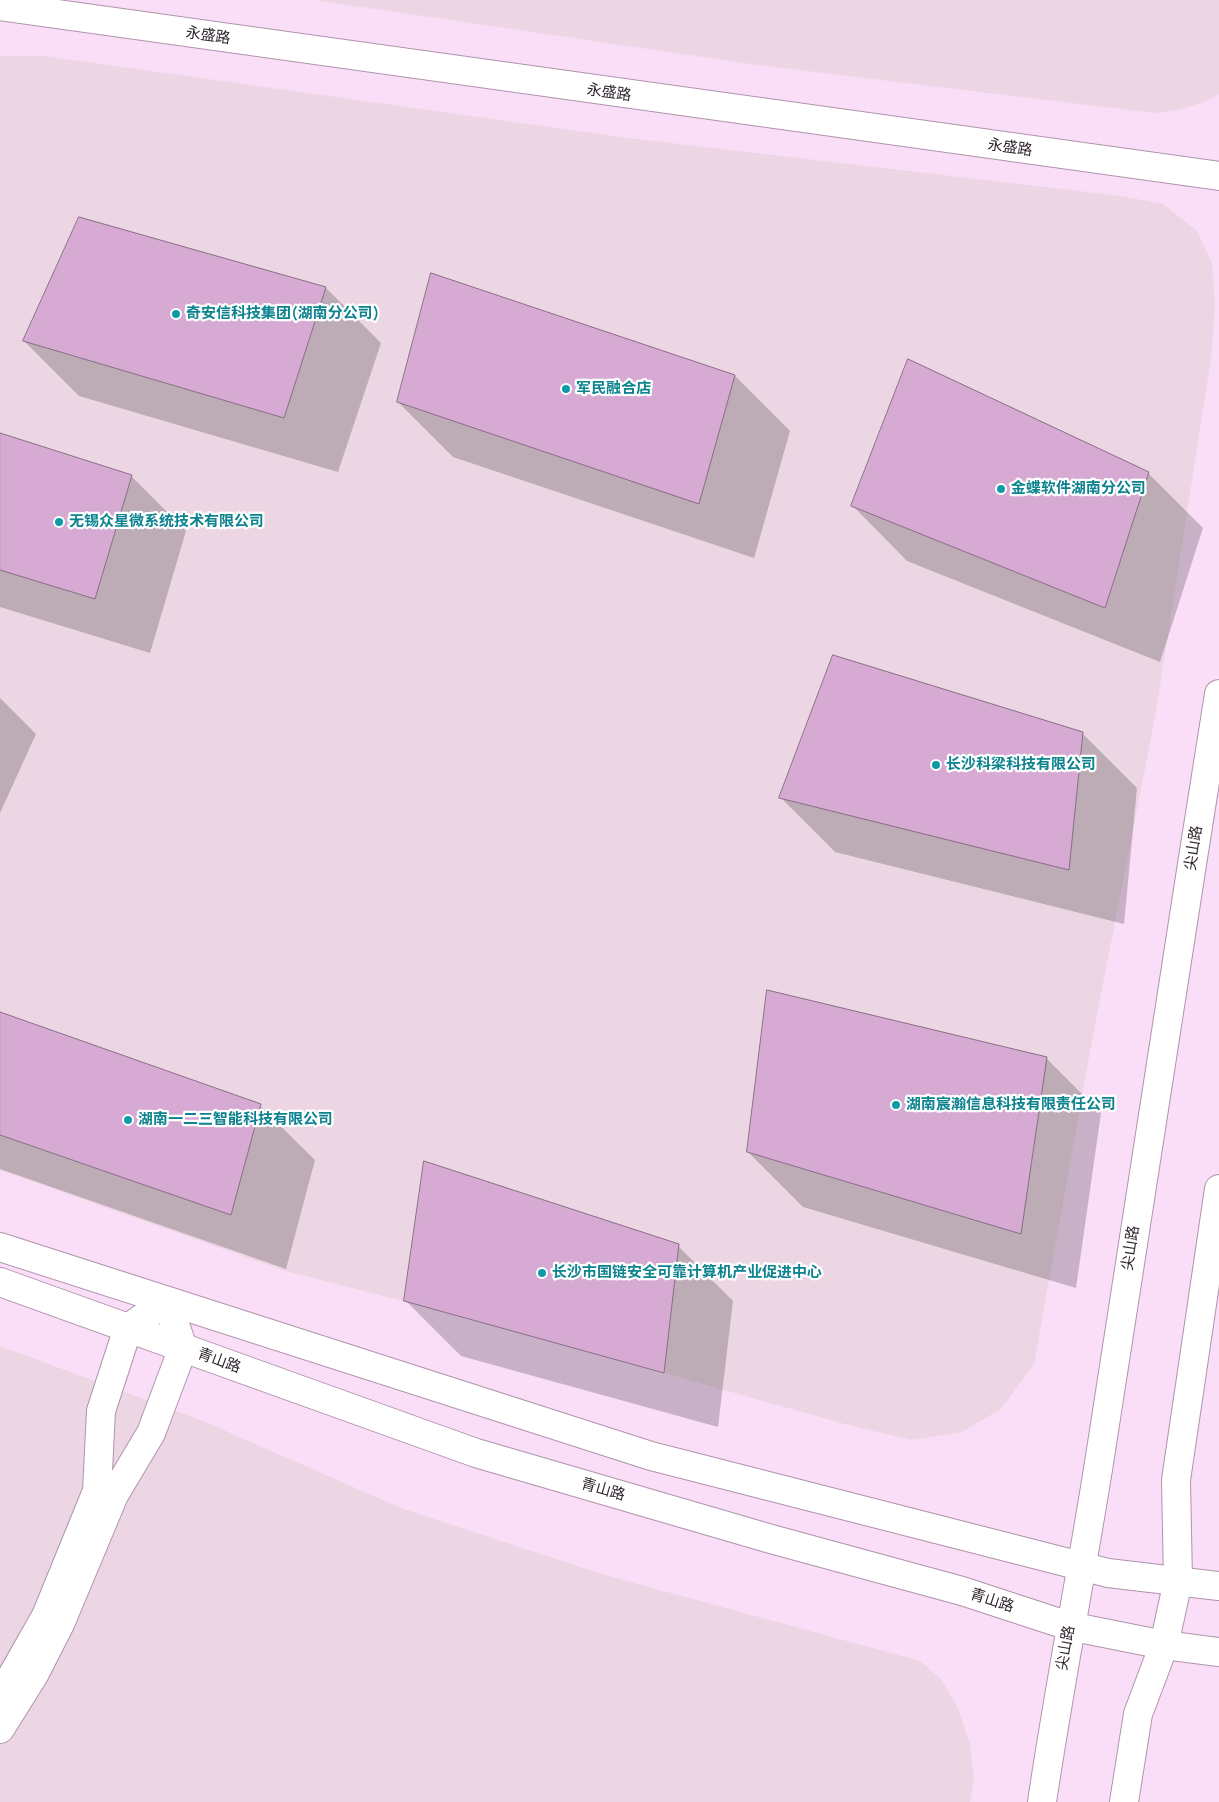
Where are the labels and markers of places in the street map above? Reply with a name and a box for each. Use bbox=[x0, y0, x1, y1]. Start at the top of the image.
place label: 奇安信科技集团(湖南分公司) bbox=[186, 305, 380, 323]
marker: 奇安信科技集团(湖南分公司) bbox=[170, 308, 182, 320]
place label: 军民融合店 bbox=[576, 380, 651, 398]
marker: 军民融合店 bbox=[560, 383, 572, 395]
place label: 金蝶软件湖南分公司 bbox=[1011, 480, 1146, 498]
marker: 金蝶软件湖南分公司 bbox=[995, 483, 1007, 495]
place label: 无锡众星微系统技术有限公司 bbox=[69, 513, 264, 531]
marker: 无锡众星微系统技术有限公司 bbox=[53, 516, 65, 528]
place label: 长沙科梁科技有限公司 bbox=[946, 756, 1096, 774]
marker: 长沙科梁科技有限公司 bbox=[930, 759, 942, 771]
place label: 湖南宸瀚信息科技有限责任公司 bbox=[906, 1096, 1116, 1114]
marker: 湖南宸瀚信息科技有限责任公司 bbox=[890, 1099, 902, 1111]
place label: 湖南一二三智能科技有限公司 bbox=[138, 1111, 333, 1129]
marker: 湖南一二三智能科技有限公司 bbox=[122, 1114, 134, 1126]
place label: 长沙市国链安全可靠计算机产业促进中心 bbox=[552, 1264, 822, 1282]
marker: 长沙市国链安全可靠计算机产业促进中心 bbox=[536, 1267, 548, 1279]

